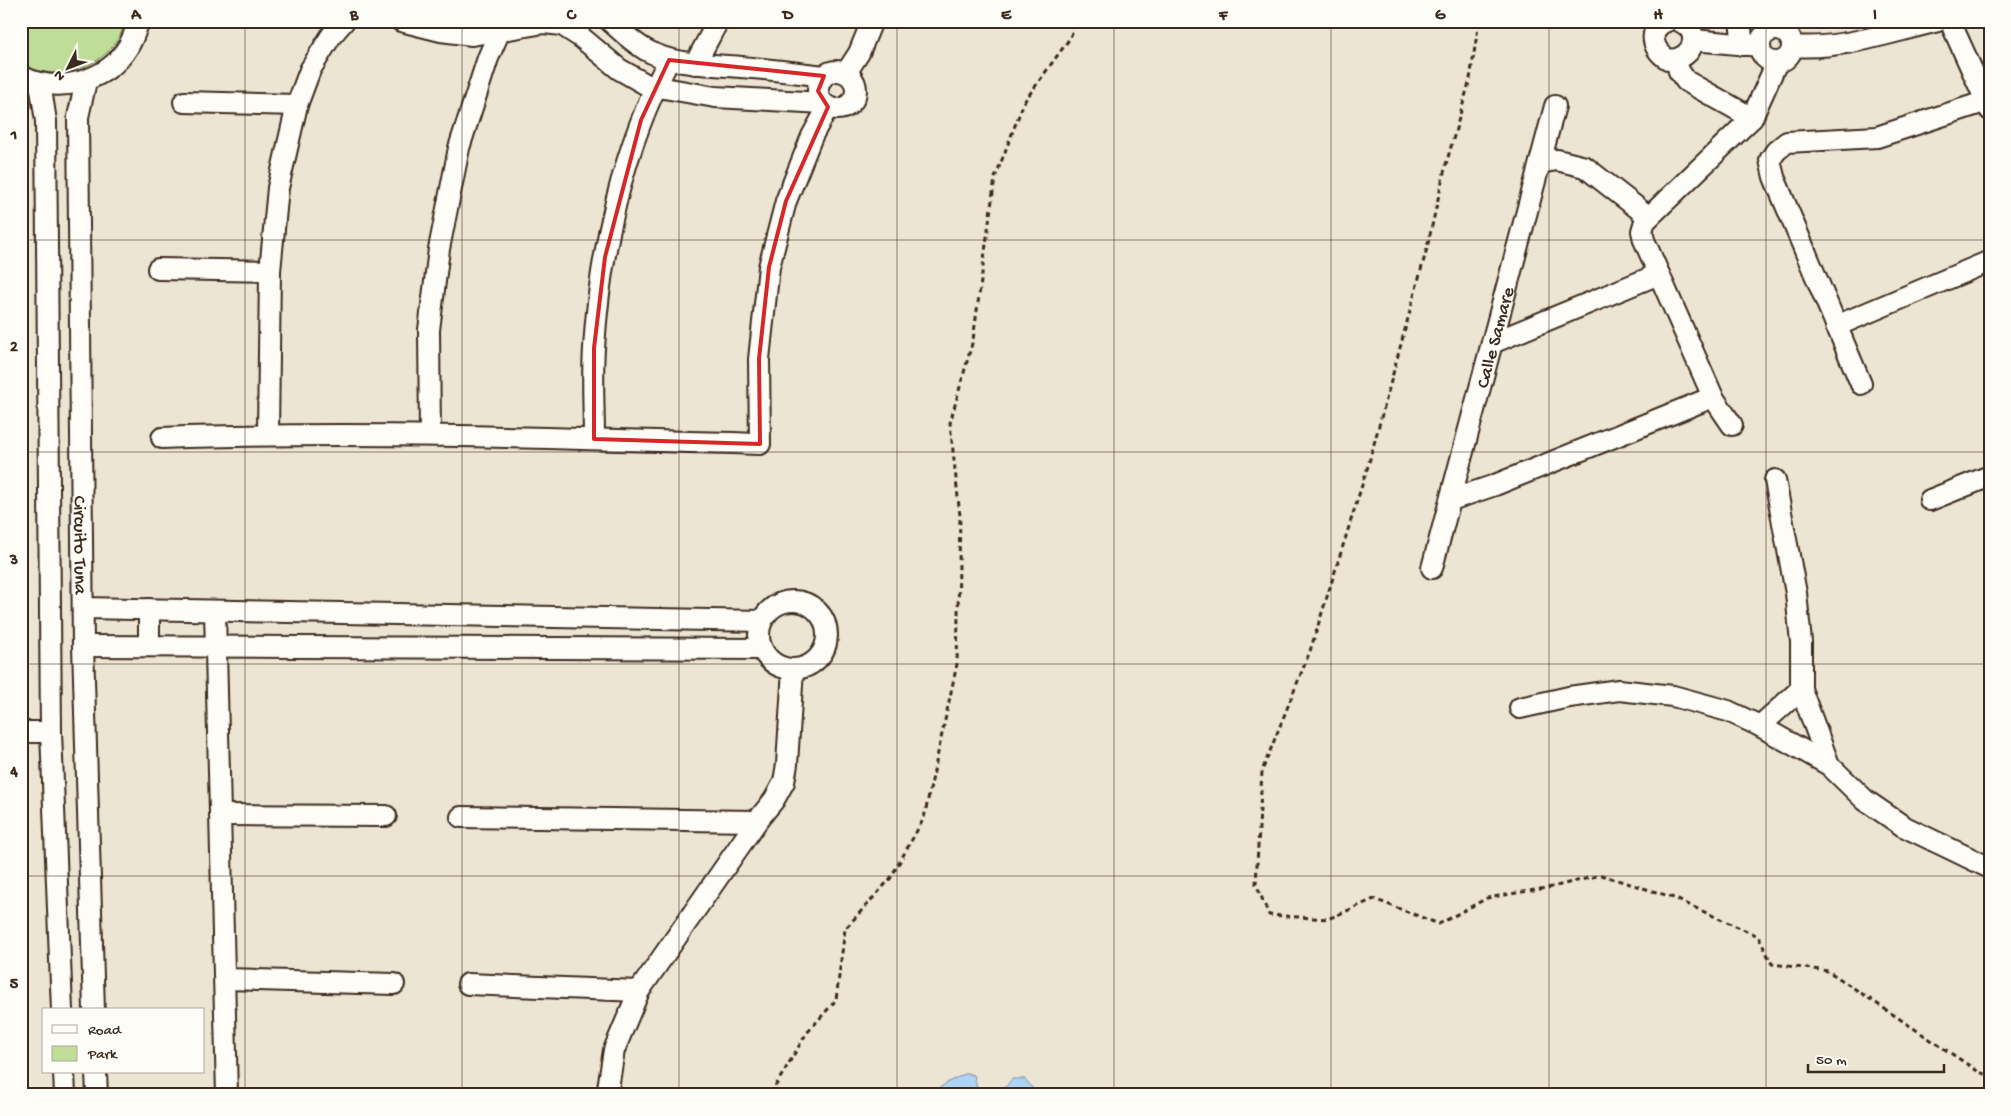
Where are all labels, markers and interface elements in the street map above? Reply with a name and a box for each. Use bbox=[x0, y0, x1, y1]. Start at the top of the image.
text: A bbox=[130, 7, 142, 26]
text: B bbox=[349, 7, 359, 26]
text: C bbox=[566, 7, 577, 26]
text: D bbox=[781, 7, 794, 26]
text: E bbox=[1001, 7, 1012, 26]
text: F bbox=[1218, 7, 1229, 26]
text: G bbox=[1435, 7, 1446, 26]
text: H bbox=[1653, 7, 1663, 26]
text: I bbox=[1873, 7, 1877, 26]
north arrow bbox=[42, 42, 92, 92]
text: N bbox=[51, 66, 70, 84]
text: 1 bbox=[10, 127, 17, 146]
street label: Calle Samare bbox=[1472, 285, 1521, 391]
text: 2 bbox=[10, 339, 18, 358]
street label: Circuito Tuna bbox=[67, 496, 91, 596]
text: 3 bbox=[9, 552, 18, 571]
text: 4 bbox=[9, 764, 18, 783]
text: 5 bbox=[10, 976, 19, 995]
legend bbox=[42, 1008, 205, 1074]
text: Road bbox=[88, 1022, 122, 1040]
scale bar bbox=[1808, 1041, 1945, 1073]
text: Park bbox=[87, 1046, 118, 1064]
text: 50 m bbox=[1816, 1052, 1847, 1070]

